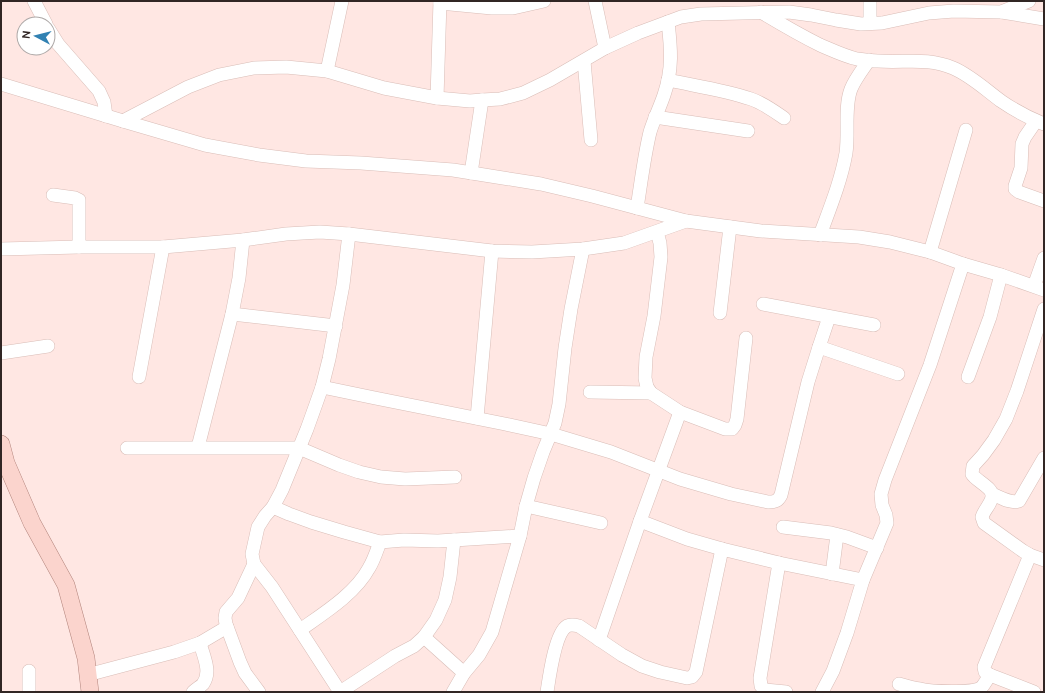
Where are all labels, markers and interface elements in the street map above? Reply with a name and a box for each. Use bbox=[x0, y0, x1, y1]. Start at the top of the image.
north arrow bbox=[16, 16, 56, 56]
text: N bbox=[20, 30, 33, 40]

